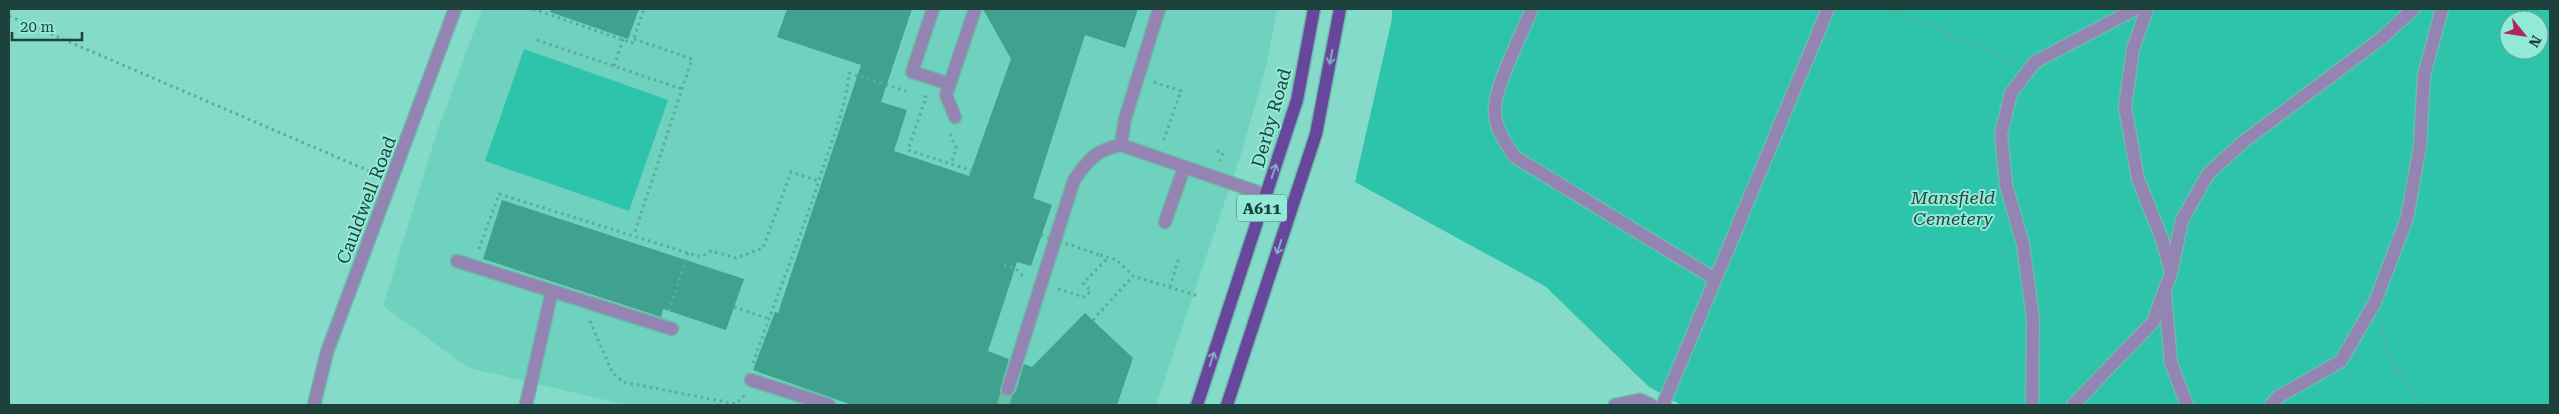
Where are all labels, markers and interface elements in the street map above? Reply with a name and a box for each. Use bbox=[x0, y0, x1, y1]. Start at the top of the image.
scale bar bbox=[12, 10, 82, 42]
north arrow bbox=[2499, 10, 2549, 60]
text: 20 m bbox=[20, 18, 55, 36]
text: N bbox=[2526, 33, 2545, 50]
one-way arrow bbox=[1325, 48, 1335, 64]
street label: Derby Road bbox=[1247, 66, 1295, 170]
street label: Cauldwell Road bbox=[332, 133, 400, 267]
one-way arrow bbox=[1270, 164, 1279, 180]
park label: Mansfield Cemetery bbox=[1910, 187, 1995, 229]
road number: A611 bbox=[1237, 194, 1287, 222]
one-way arrow bbox=[1274, 239, 1283, 254]
one-way arrow bbox=[1208, 351, 1218, 367]

